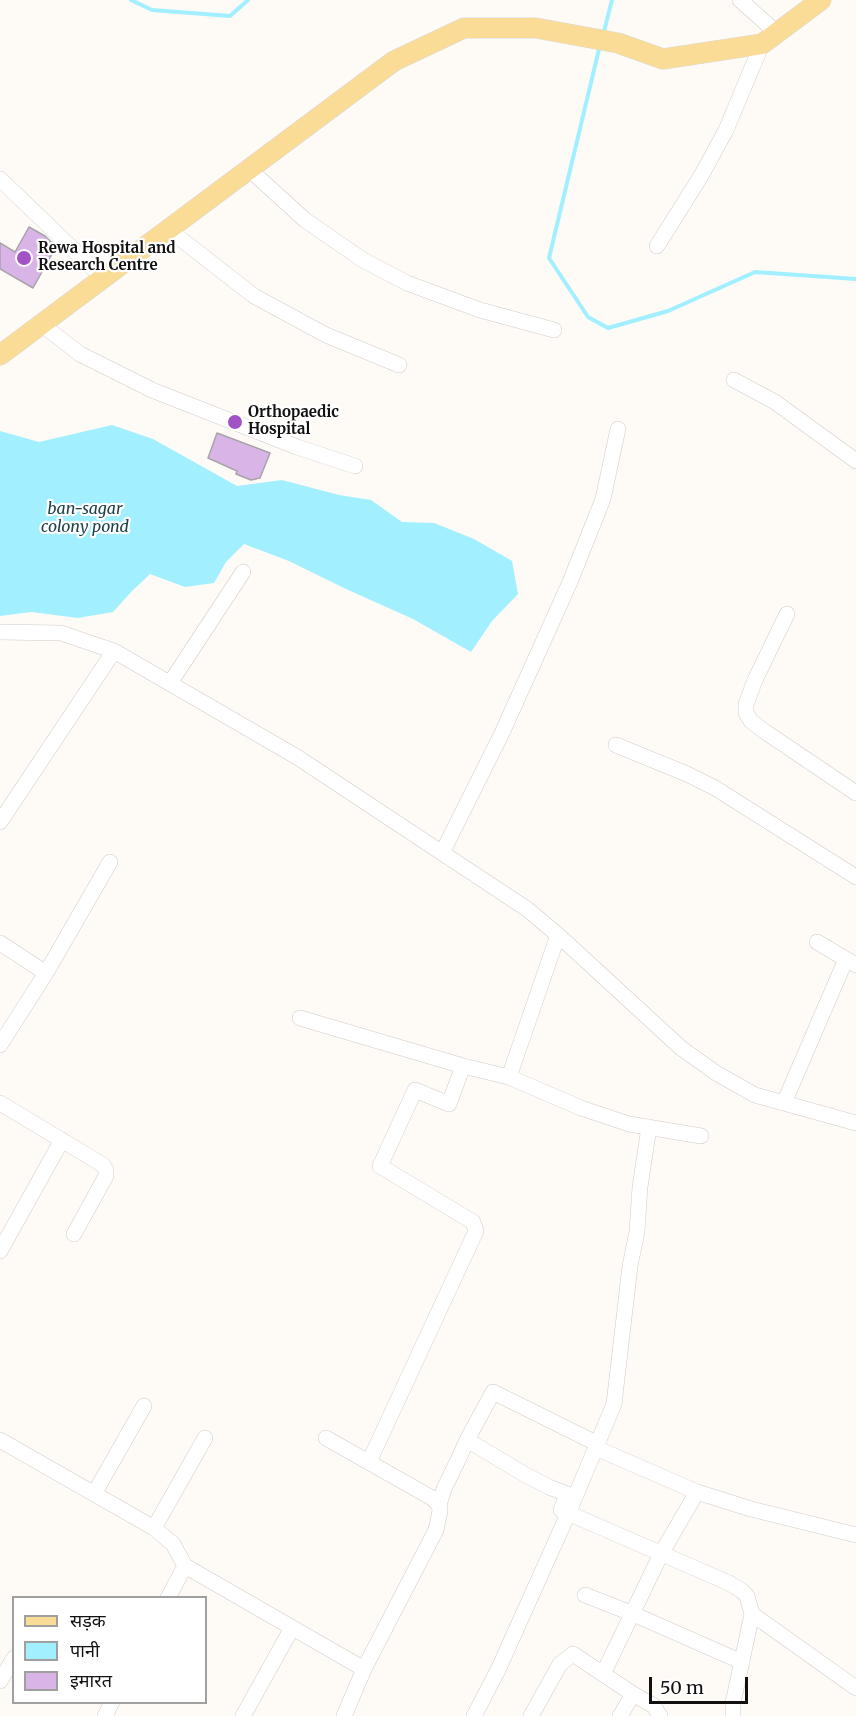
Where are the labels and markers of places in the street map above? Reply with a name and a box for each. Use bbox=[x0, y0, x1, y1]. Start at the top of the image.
place label: Rewa Hospital and Research Centre bbox=[38, 240, 175, 275]
marker: Rewa Hospital and Research Centre bbox=[15, 249, 33, 267]
place label: Orthopaedic Hospital bbox=[248, 404, 339, 439]
marker: Orthopaedic Hospital bbox=[226, 413, 244, 431]

